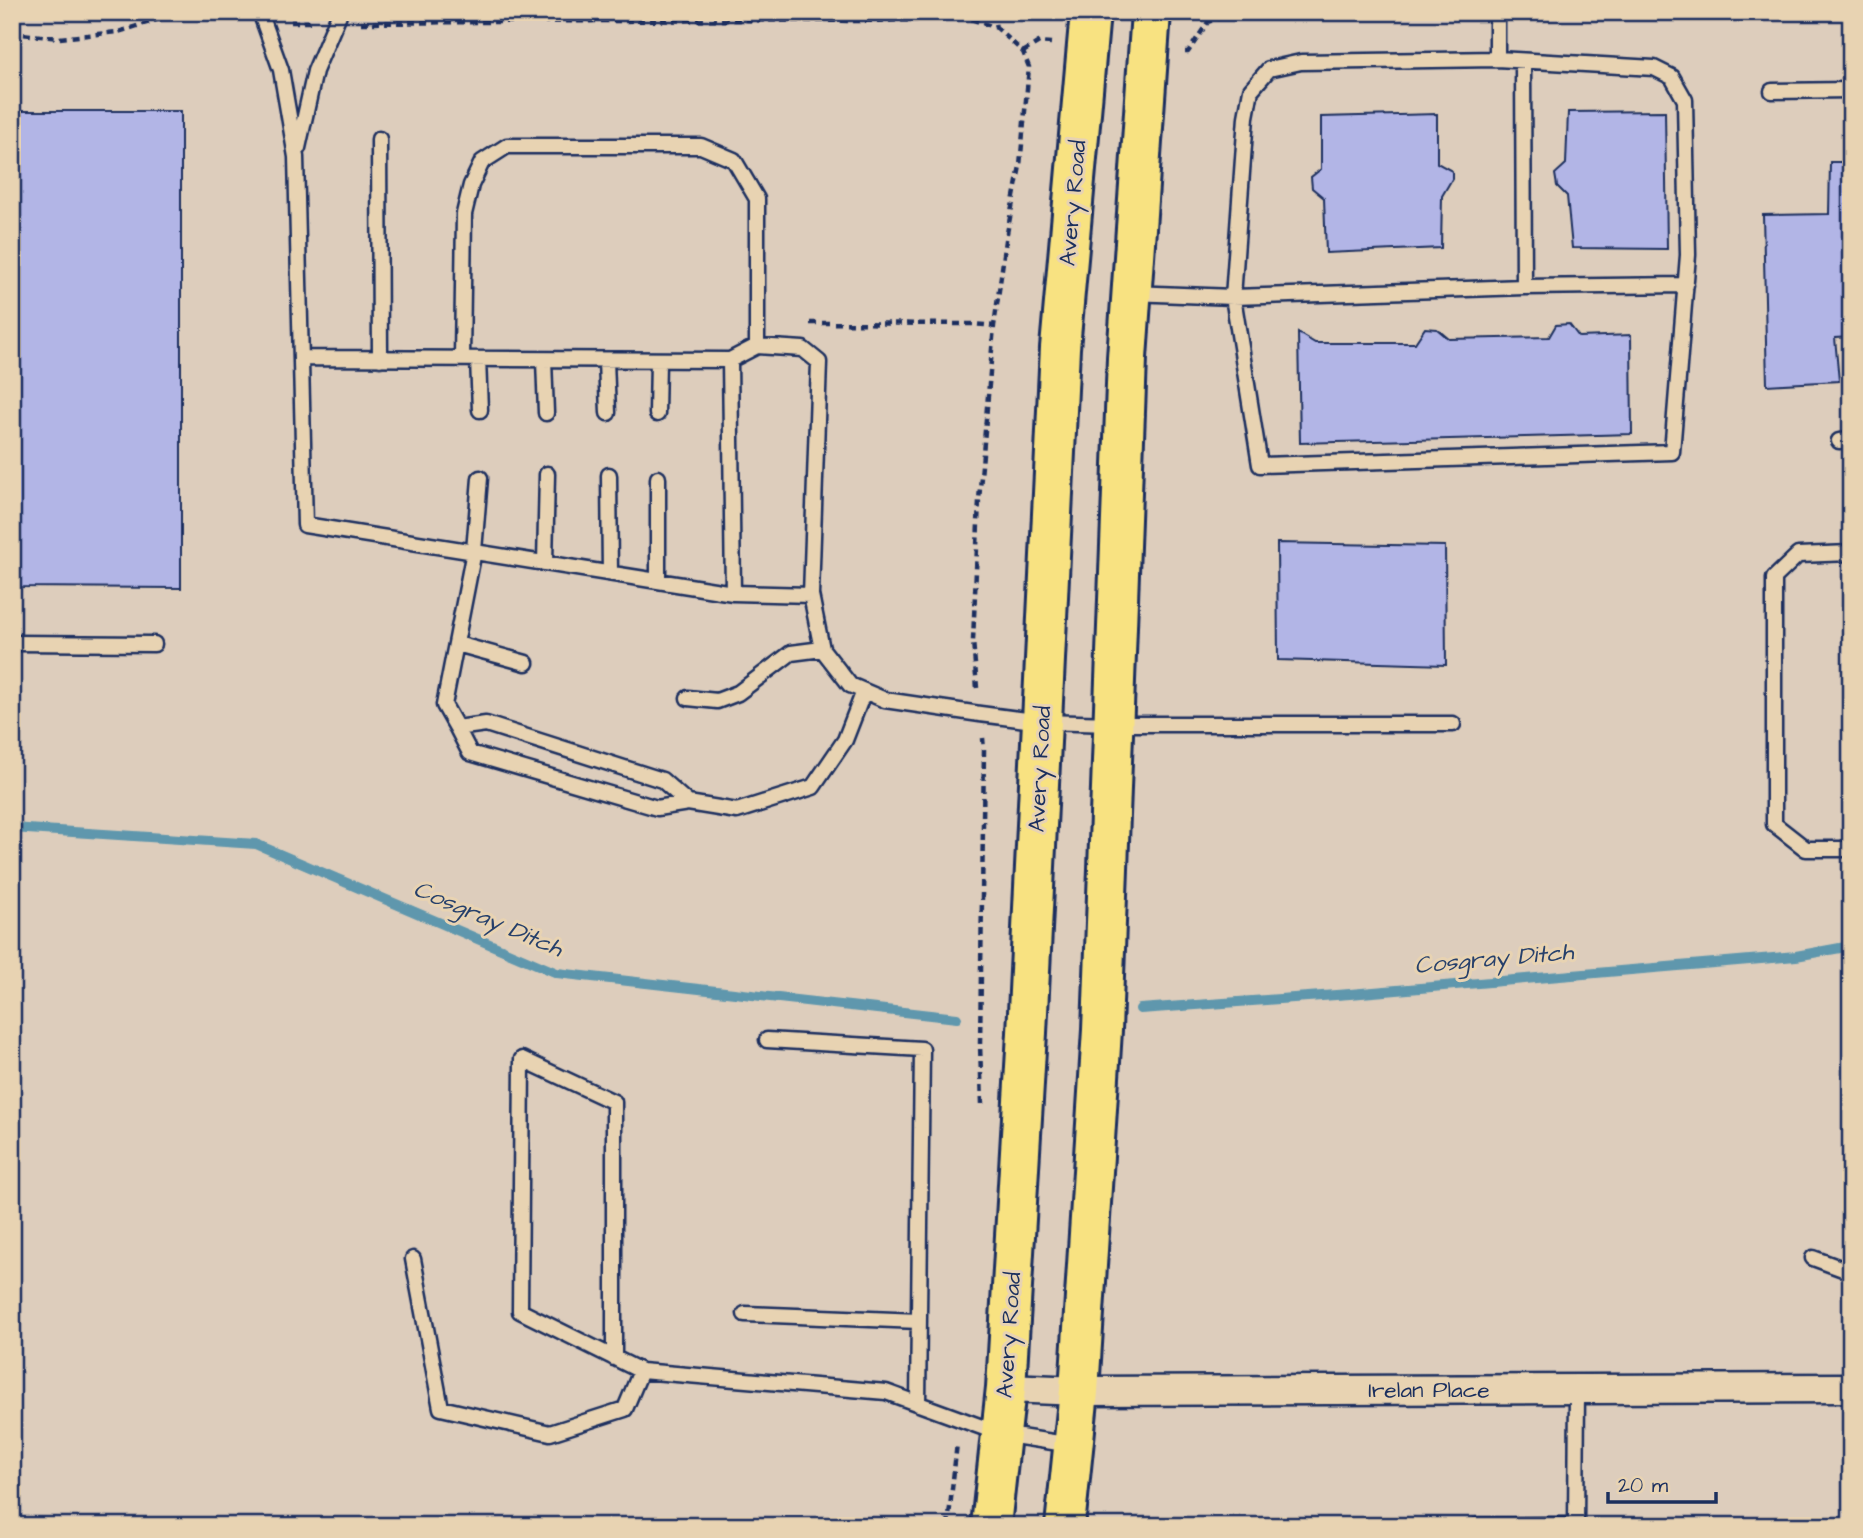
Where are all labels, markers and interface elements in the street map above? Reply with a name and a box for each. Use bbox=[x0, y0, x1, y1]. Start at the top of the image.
street label: Avery Road bbox=[1052, 138, 1095, 267]
street label: Avery Road bbox=[1021, 705, 1060, 833]
water label: Cosgray Ditch bbox=[408, 872, 569, 967]
water label: Cosgray Ditch bbox=[1413, 935, 1576, 984]
street label: Avery Road bbox=[989, 1271, 1030, 1399]
street label: Irelan Place bbox=[1368, 1374, 1490, 1406]
scale bar bbox=[1608, 1461, 1716, 1505]
text: 20 m bbox=[1618, 1471, 1669, 1500]

